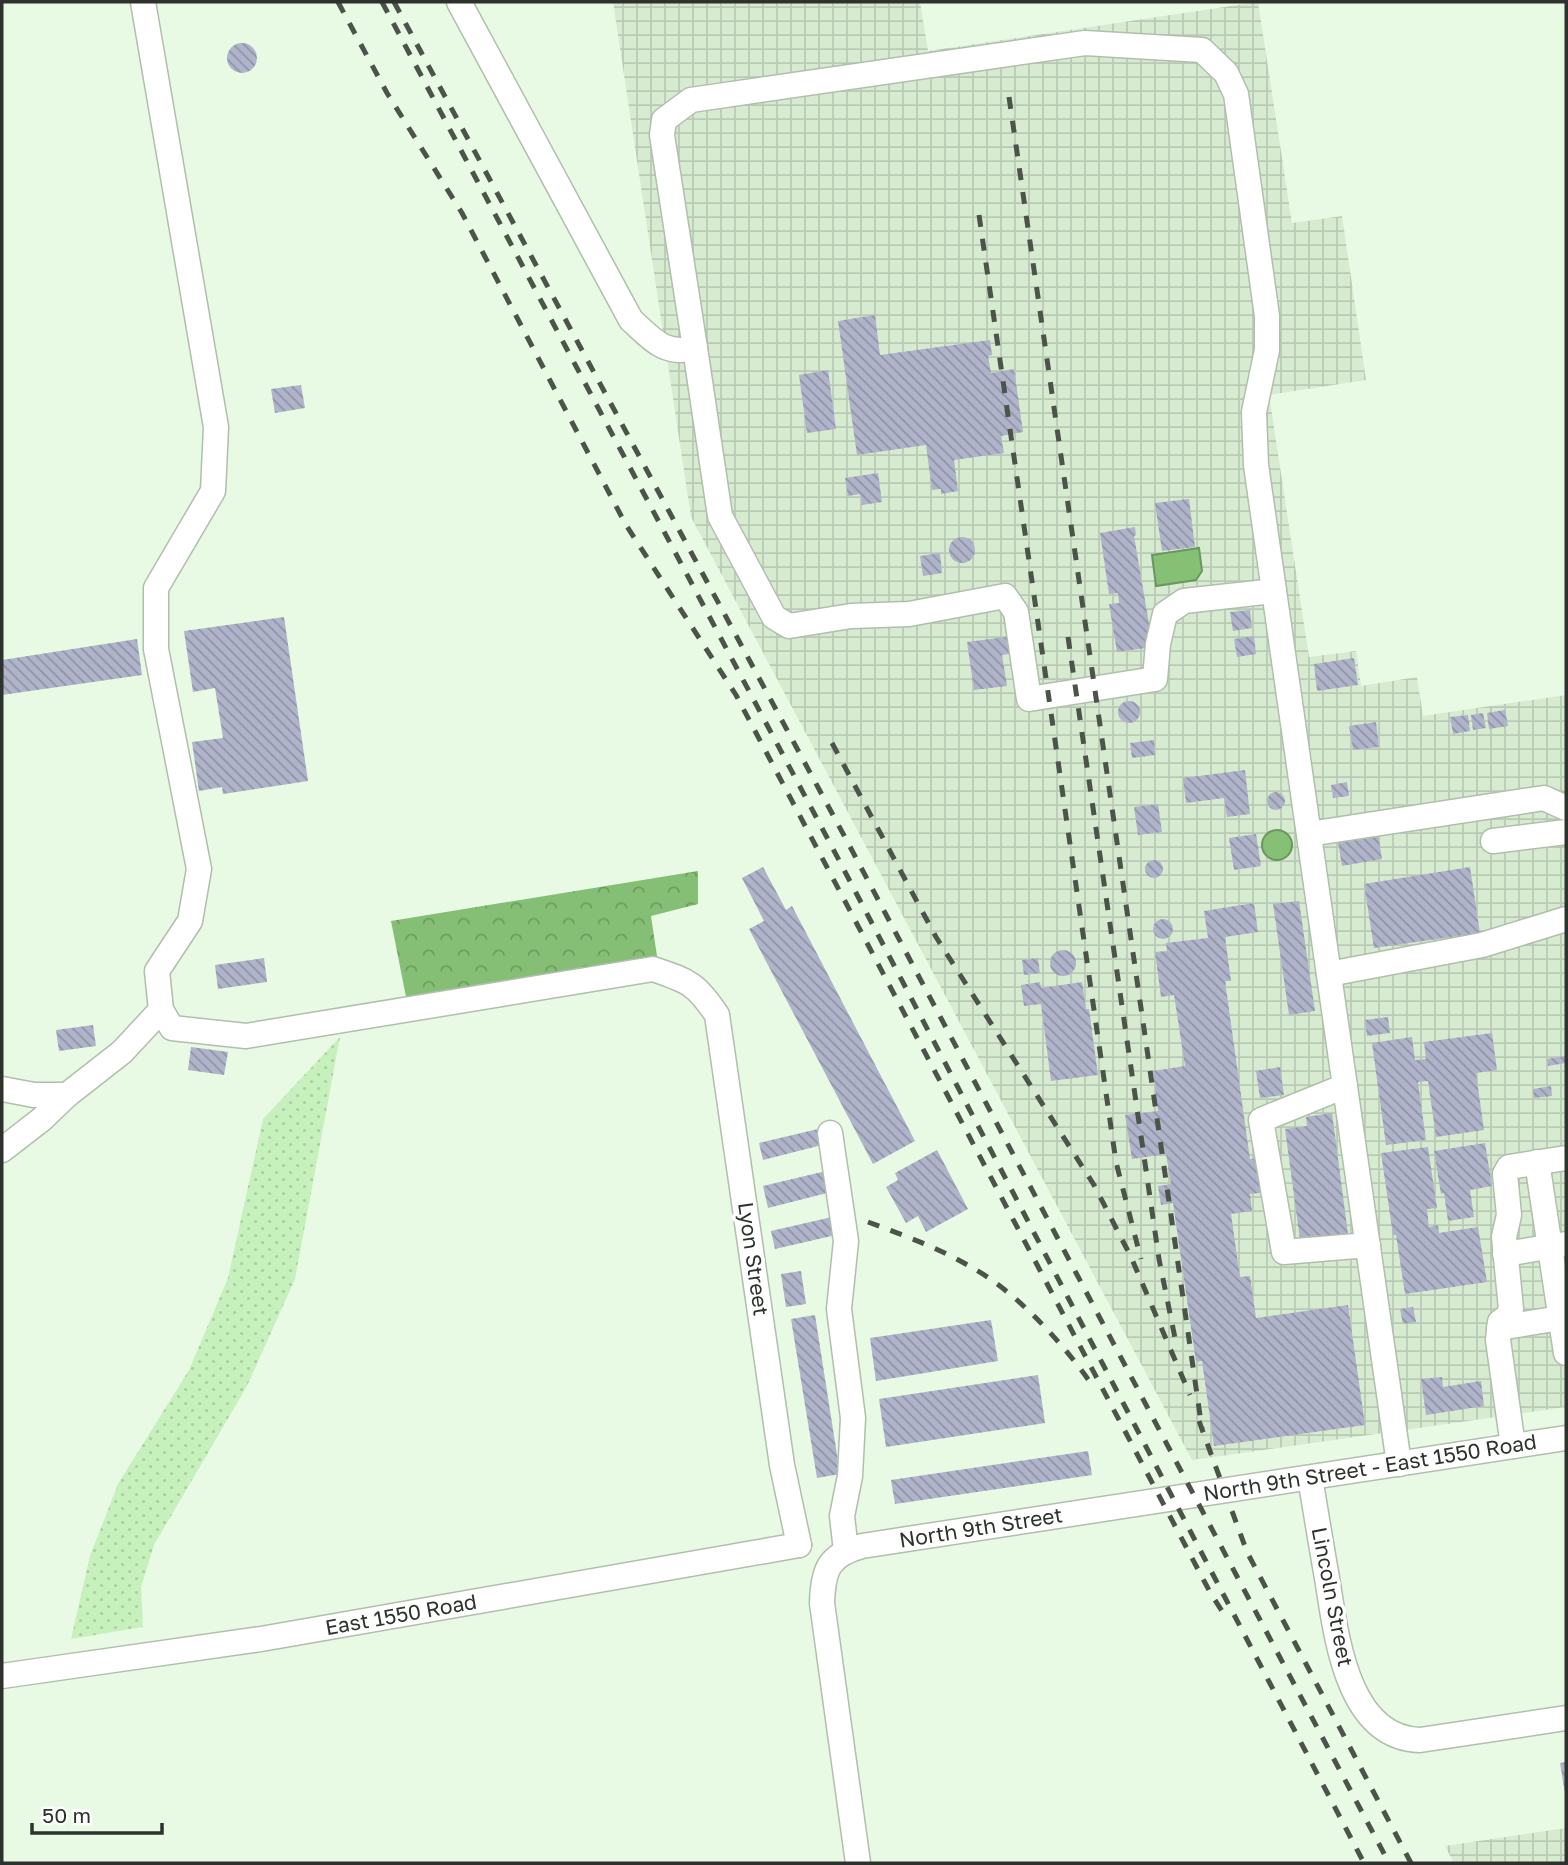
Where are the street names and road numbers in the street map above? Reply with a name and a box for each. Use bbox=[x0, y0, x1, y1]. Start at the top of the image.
street label: Lyon Street bbox=[733, 1200, 775, 1317]
street label: North 9th Street - East 1550 Road bbox=[1201, 1428, 1538, 1506]
street label: North 9th Street bbox=[897, 1501, 1064, 1553]
street label: Lincoln Street bbox=[1307, 1525, 1359, 1669]
street label: East 1550 Road bbox=[323, 1588, 479, 1640]

